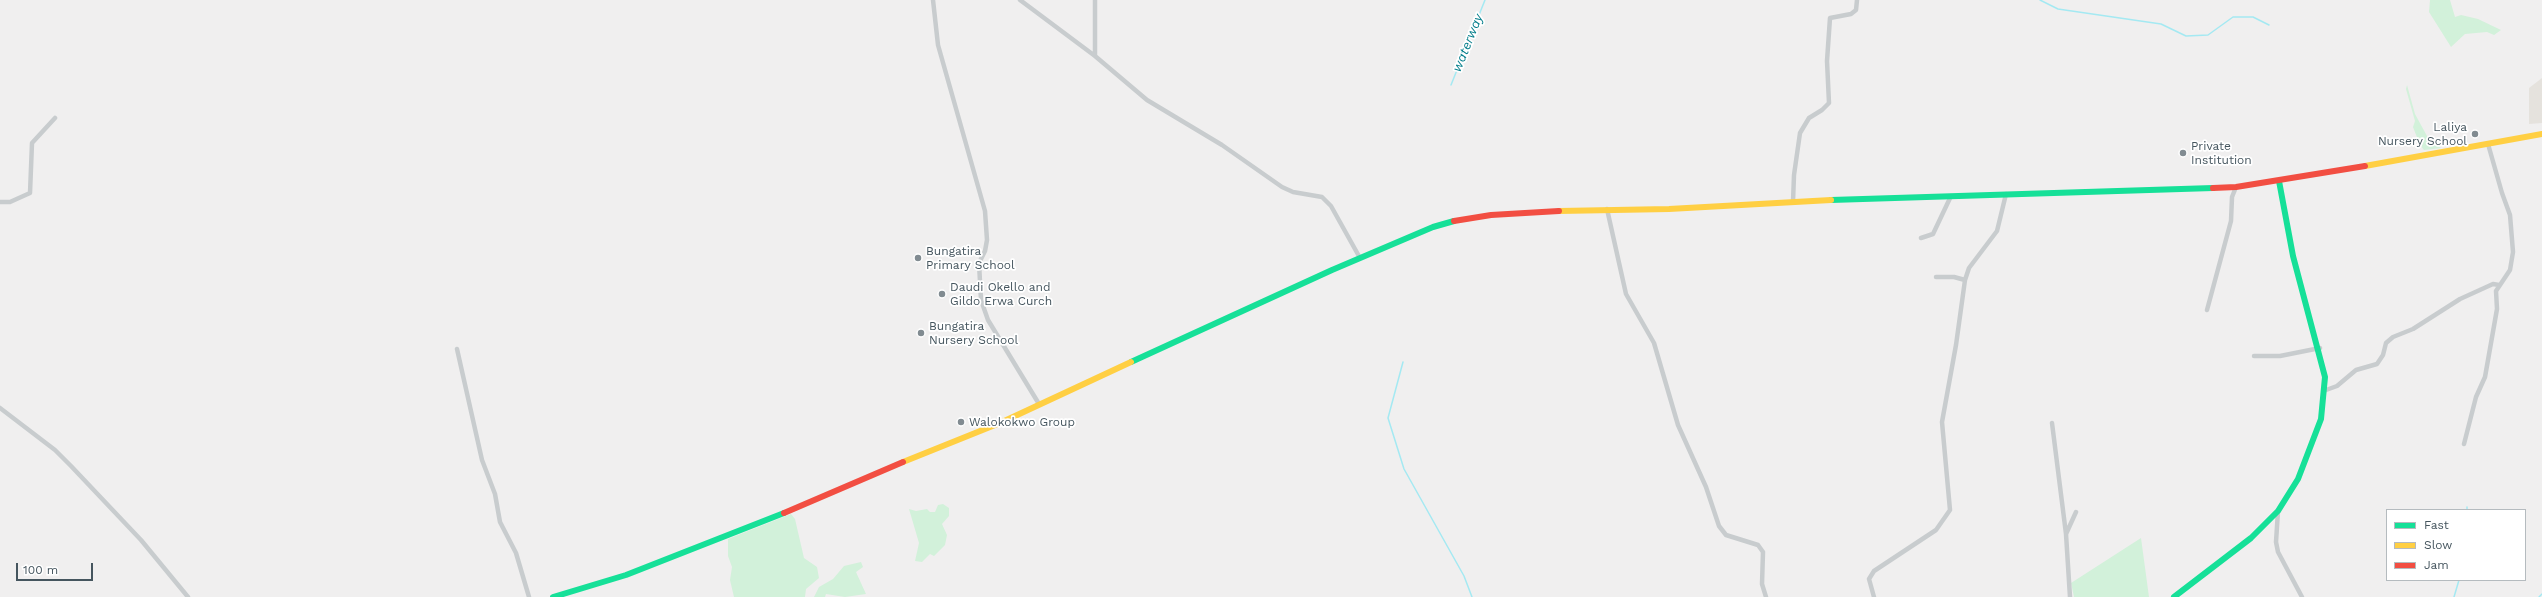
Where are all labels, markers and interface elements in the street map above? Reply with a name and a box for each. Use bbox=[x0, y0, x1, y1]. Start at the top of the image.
water label: waterway bbox=[1449, 12, 1487, 74]
place label: Laliya Nursery School bbox=[2378, 120, 2467, 148]
marker: Laliya Nursery School bbox=[2470, 129, 2480, 139]
place label: Private Institution bbox=[2191, 139, 2252, 167]
marker: Private Institution bbox=[2178, 148, 2188, 158]
place label: Bungatira Primary School bbox=[926, 244, 1015, 272]
marker: Bungatira Primary School bbox=[913, 253, 923, 263]
place label: Daudi Okello and Gildo Erwa Curch bbox=[950, 280, 1052, 308]
marker: Daudi Okello and Gildo Erwa Curch bbox=[937, 289, 947, 299]
place label: Bungatira Nursery School bbox=[929, 319, 1018, 347]
marker: Bungatira Nursery School bbox=[916, 328, 926, 338]
place label: Walokokwo Group bbox=[969, 415, 1075, 429]
marker: Walokokwo Group bbox=[956, 417, 966, 427]
legend bbox=[2386, 509, 2526, 581]
text: Fast bbox=[2424, 518, 2449, 532]
text: Slow bbox=[2424, 538, 2452, 552]
scale bar bbox=[18, 555, 95, 581]
text: Jam bbox=[2424, 558, 2449, 572]
text: 100 m bbox=[23, 563, 58, 577]

